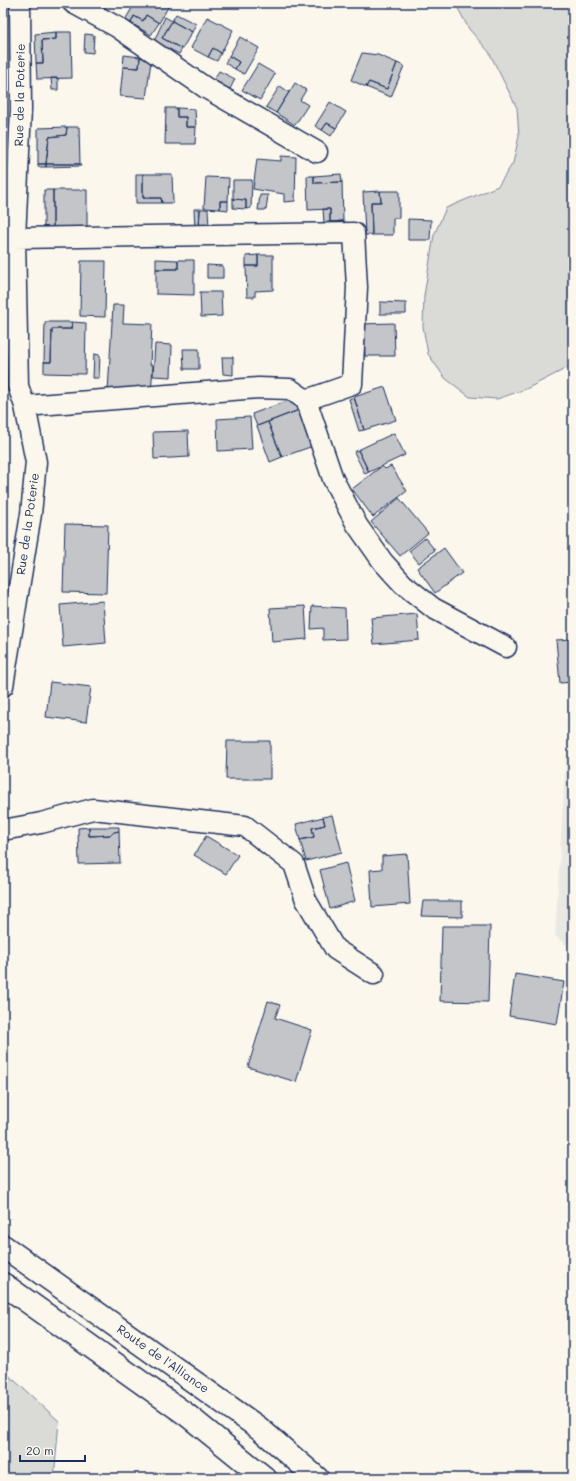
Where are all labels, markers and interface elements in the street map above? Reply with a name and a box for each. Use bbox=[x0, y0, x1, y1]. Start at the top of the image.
street label: Rue de la Poterie bbox=[10, 43, 28, 147]
street label: Rue de la Poterie bbox=[12, 472, 42, 576]
street label: Route de l'Alliance bbox=[114, 1320, 213, 1396]
scale bar bbox=[20, 1437, 85, 1463]
text: 20 m bbox=[26, 1442, 54, 1458]

